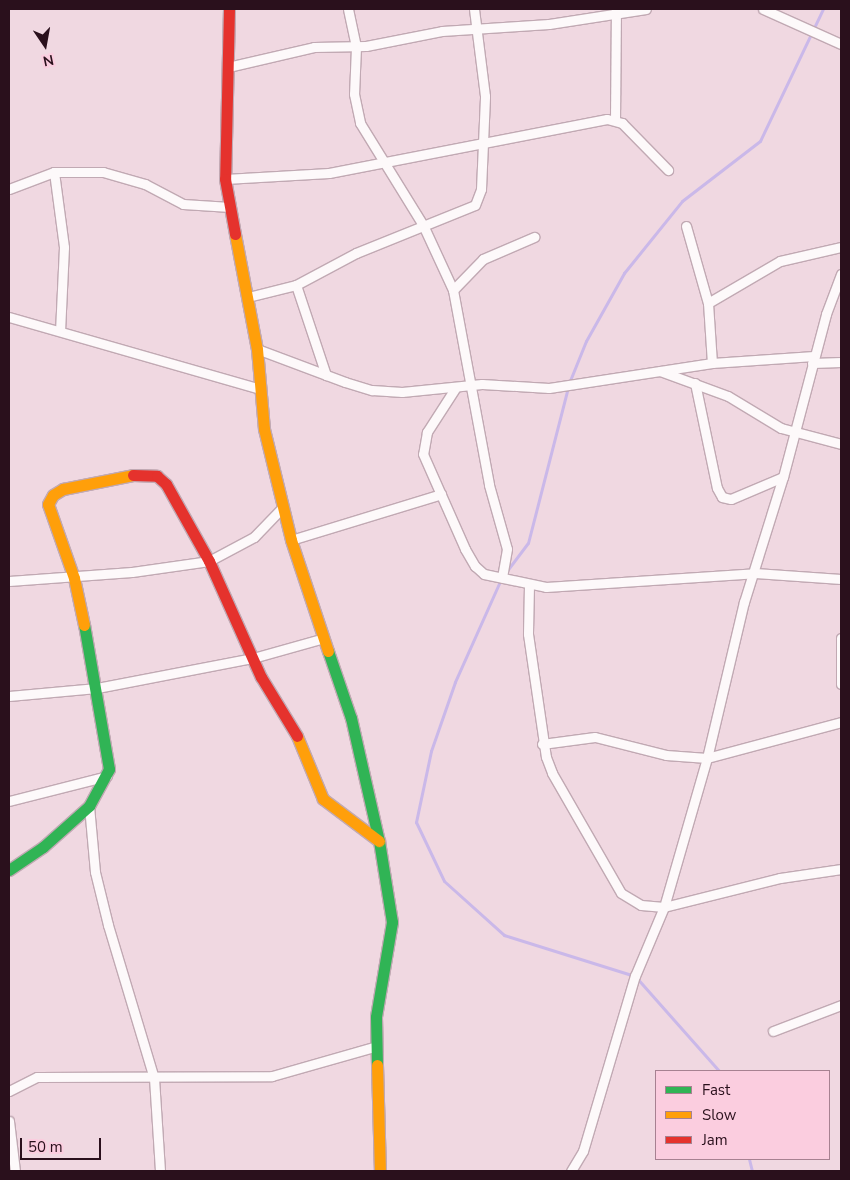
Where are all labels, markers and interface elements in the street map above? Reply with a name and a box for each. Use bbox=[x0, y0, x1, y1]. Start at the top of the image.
north arrow bbox=[20, 20, 70, 70]
text: N bbox=[41, 50, 55, 71]
legend bbox=[655, 1070, 830, 1160]
text: Fast bbox=[702, 1080, 730, 1100]
text: Slow bbox=[702, 1105, 736, 1125]
scale bar bbox=[22, 1128, 104, 1160]
text: Jam bbox=[702, 1130, 728, 1150]
text: 50 m bbox=[28, 1137, 63, 1157]

